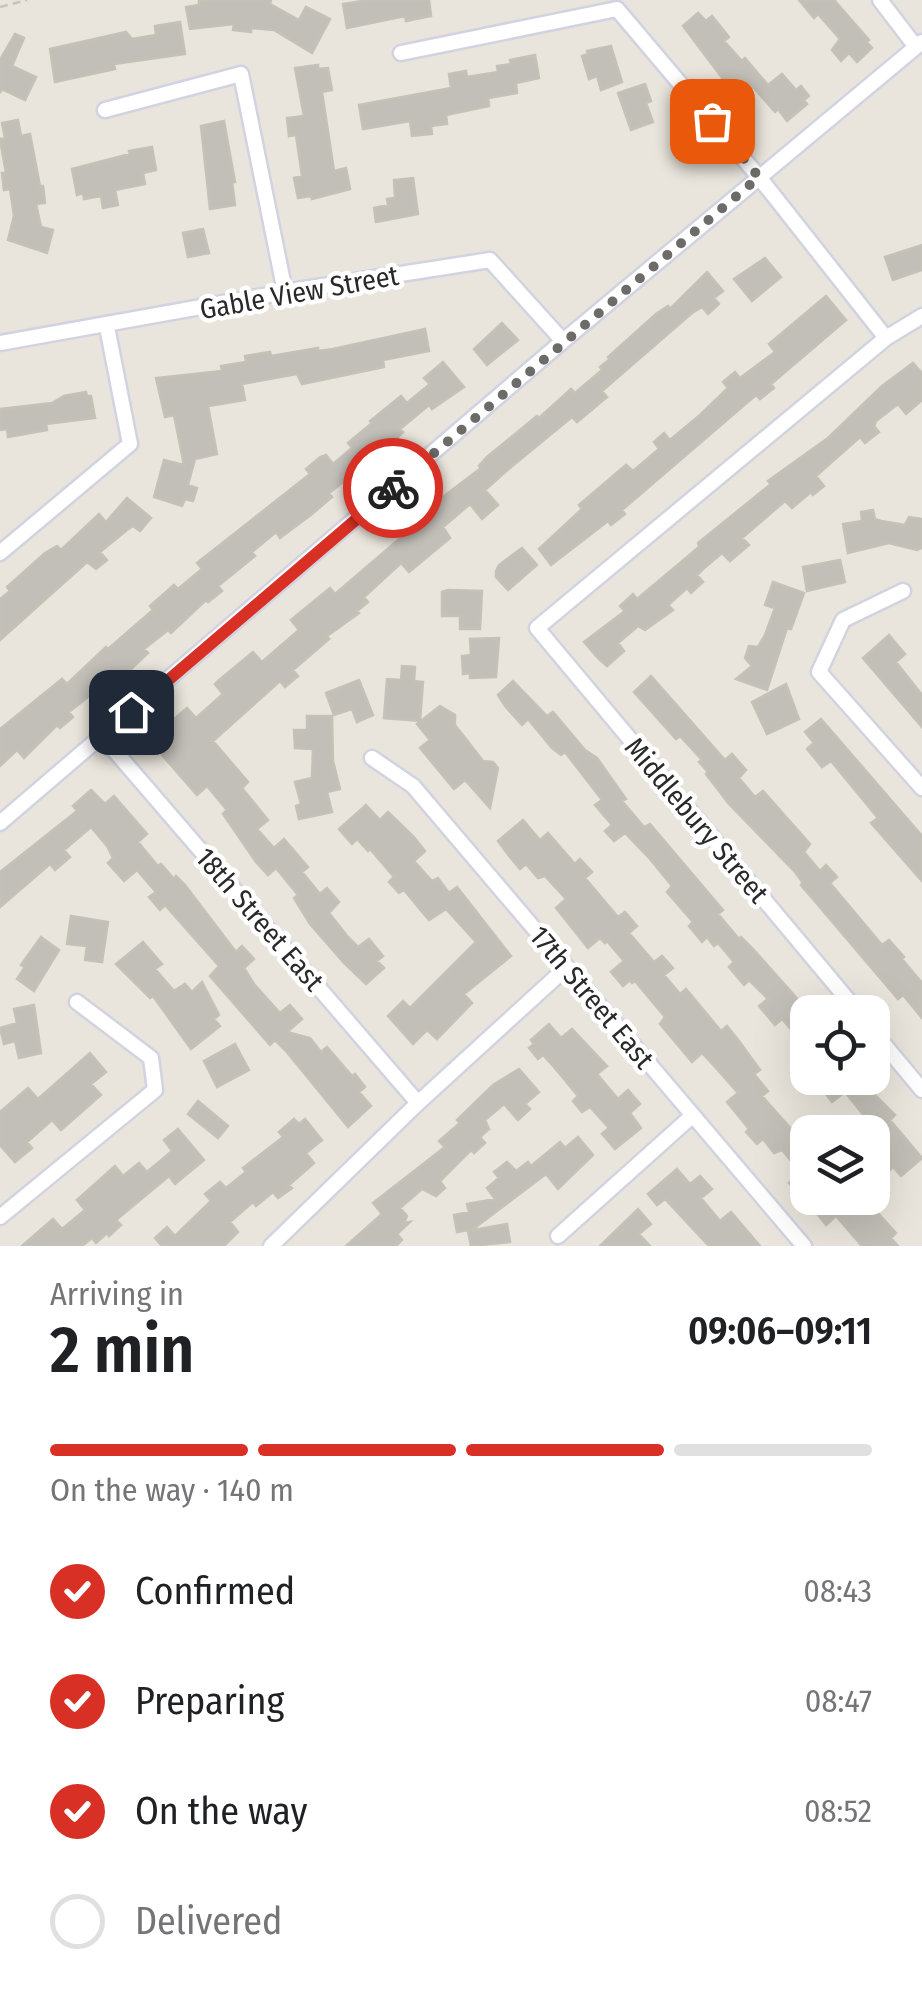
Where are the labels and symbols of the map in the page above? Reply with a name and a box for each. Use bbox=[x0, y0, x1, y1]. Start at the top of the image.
pin bbox=[670, 79, 755, 164]
street label: Gable View Street bbox=[197, 259, 402, 326]
courier bbox=[343, 438, 443, 538]
pin bbox=[89, 670, 174, 755]
street label: Middlebury Street bbox=[618, 731, 776, 910]
street label: 18th Street East bbox=[189, 841, 331, 998]
street label: 17th Street East bbox=[523, 919, 661, 1076]

